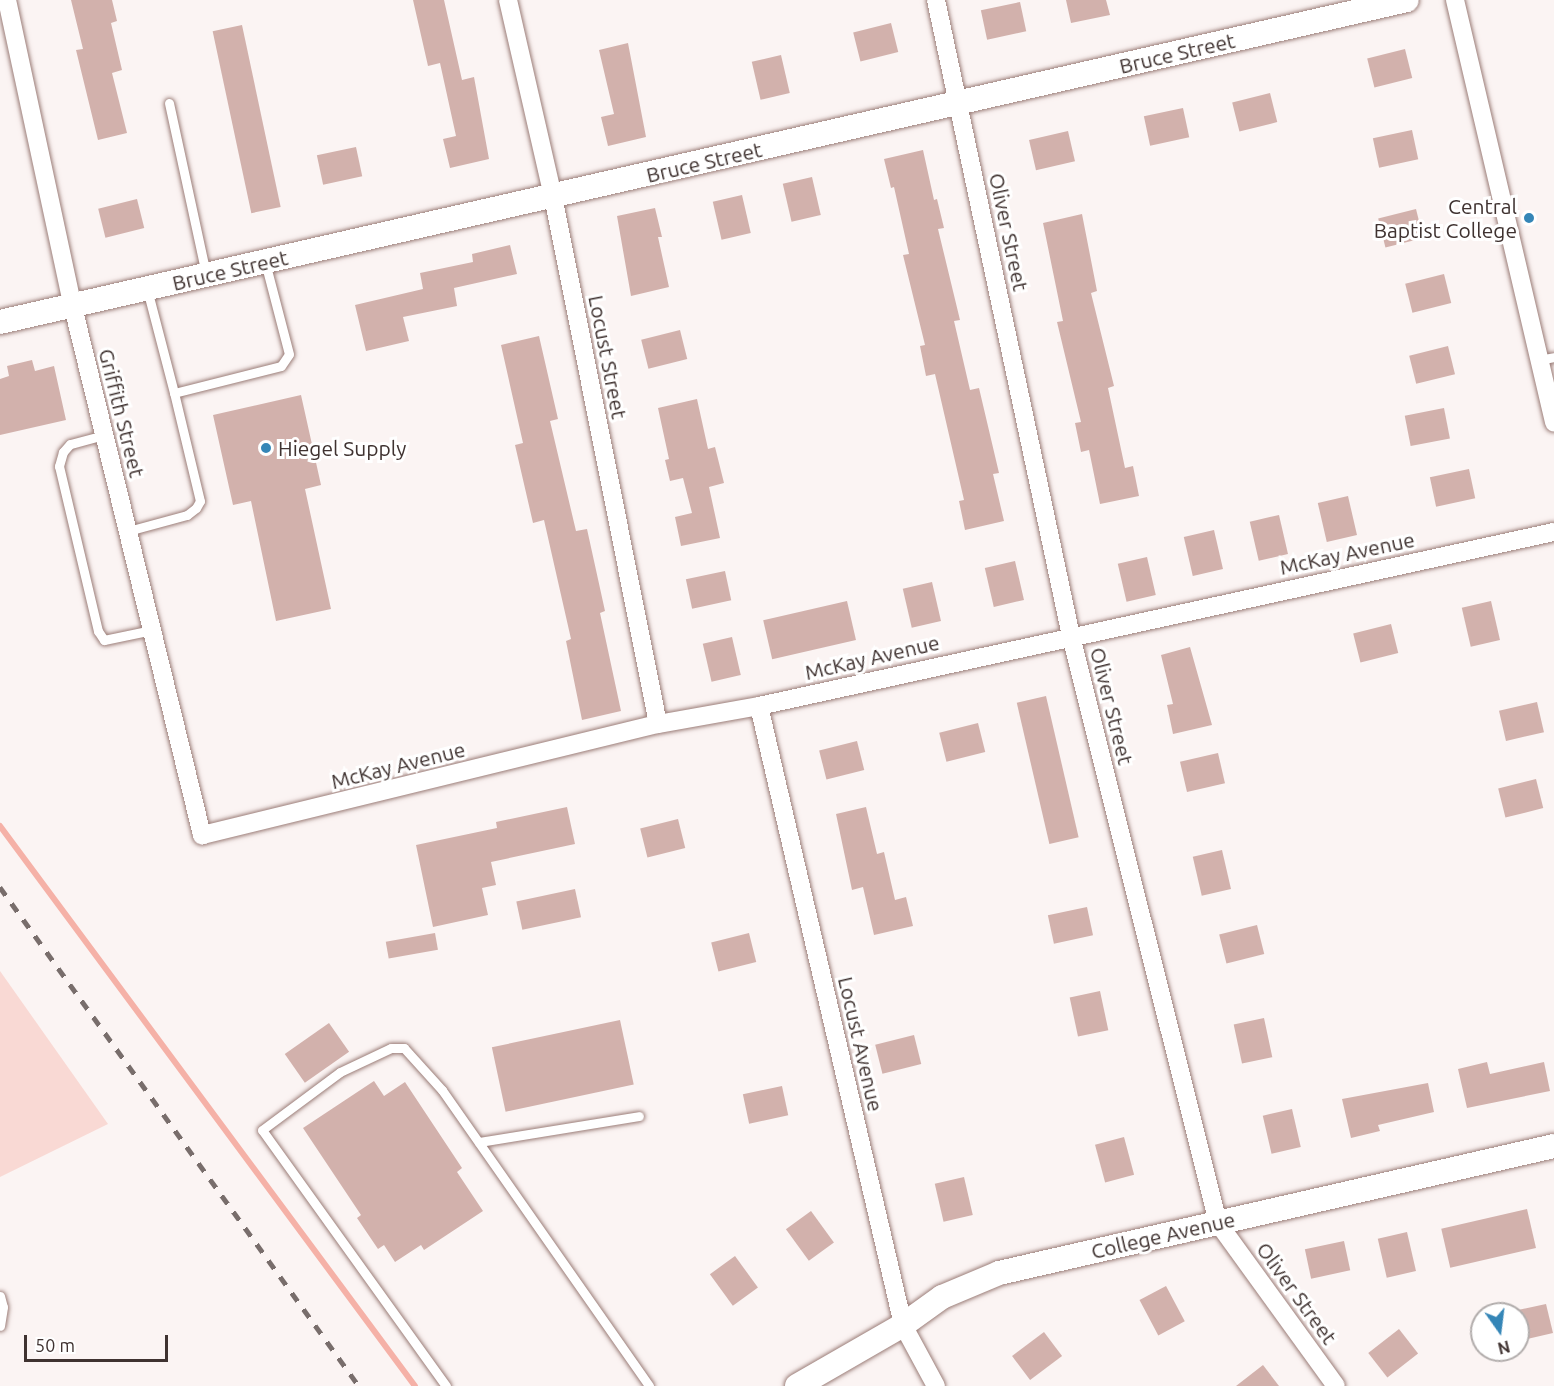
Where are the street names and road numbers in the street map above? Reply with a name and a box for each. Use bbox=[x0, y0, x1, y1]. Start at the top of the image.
street label: Bruce Street bbox=[1117, 27, 1237, 79]
street label: Bruce Street bbox=[644, 136, 764, 188]
street label: Oliver Street bbox=[984, 171, 1034, 293]
street label: Bruce Street bbox=[170, 244, 290, 296]
street label: Locust Street bbox=[584, 293, 632, 421]
street label: Griffith Street bbox=[94, 346, 150, 480]
street label: McKay Avenue bbox=[1277, 526, 1417, 580]
street label: McKay Avenue bbox=[802, 629, 942, 685]
street label: Oliver Street bbox=[1085, 645, 1139, 767]
street label: McKay Avenue bbox=[328, 736, 468, 794]
street label: Locust Avenue bbox=[833, 974, 889, 1114]
street label: College Avenue bbox=[1089, 1206, 1237, 1264]
street label: Oliver Street bbox=[1252, 1237, 1342, 1349]

